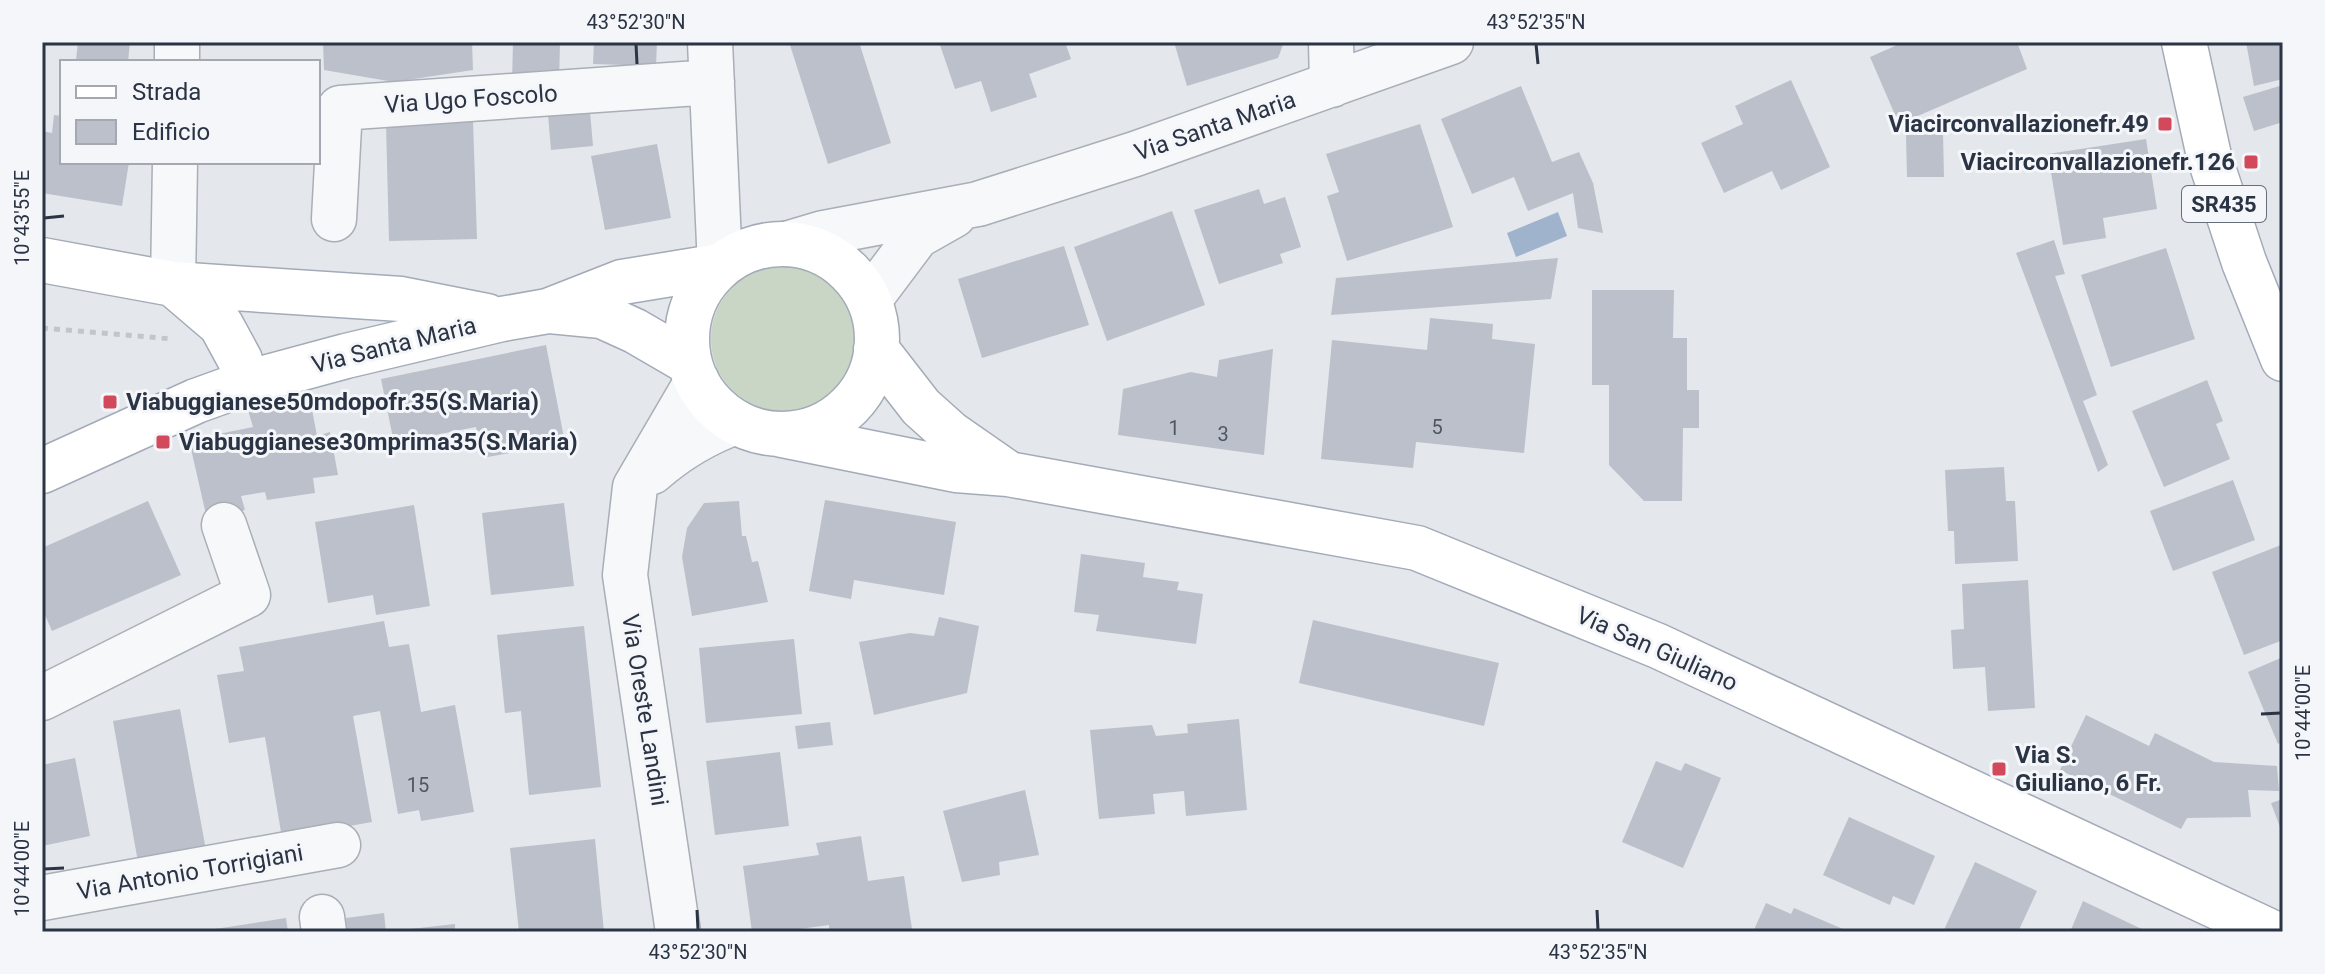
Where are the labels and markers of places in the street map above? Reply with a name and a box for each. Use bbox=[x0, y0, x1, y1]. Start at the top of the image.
place label: Viacirconvallazionefr.49 bbox=[1888, 110, 2149, 138]
marker: Viacirconvallazionefr.49 bbox=[2156, 115, 2174, 133]
place label: Viacirconvallazionefr.126 bbox=[1960, 148, 2235, 176]
marker: Viacirconvallazionefr.126 bbox=[2242, 153, 2260, 171]
place label: Viabuggianese50mdopofr.35(S.Maria) bbox=[126, 388, 539, 416]
marker: Viabuggianese50mdopofr.35(S.Maria) bbox=[101, 393, 119, 411]
place label: Viabuggianese30mprima35(S.Maria) bbox=[179, 428, 578, 456]
marker: Viabuggianese30mprima35(S.Maria) bbox=[154, 433, 172, 451]
place label: Via S. Giuliano, 6 Fr. bbox=[2015, 741, 2162, 797]
marker: Via S. Giuliano, 6 Fr. bbox=[1990, 760, 2008, 778]

